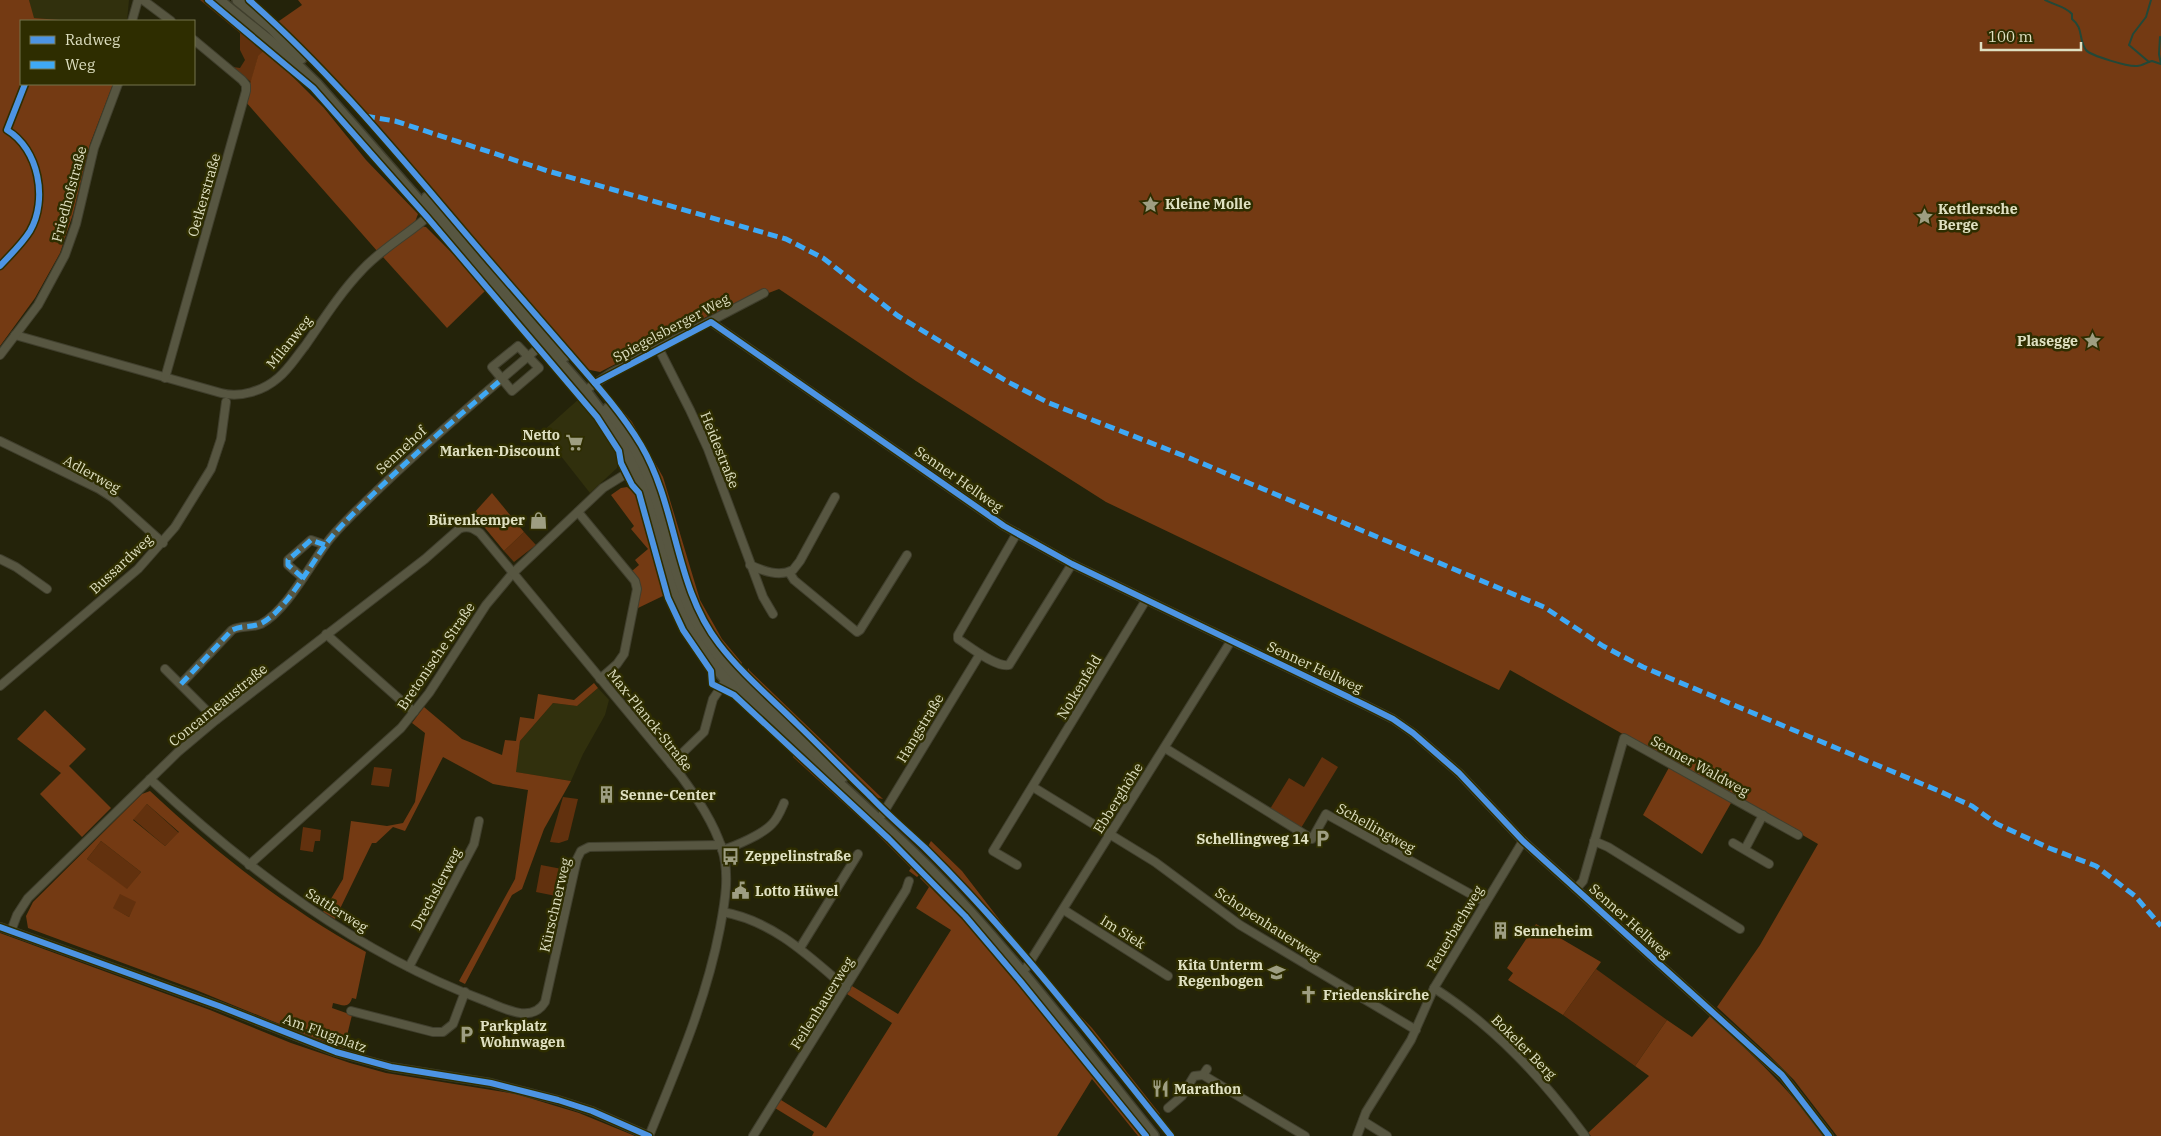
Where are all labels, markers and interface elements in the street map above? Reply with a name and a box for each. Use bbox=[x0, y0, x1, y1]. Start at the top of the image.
legend bbox=[20, 20, 195, 85]
scale bar bbox=[1981, 20, 2081, 52]
text: 100 m bbox=[1988, 27, 2033, 46]
text: Radweg bbox=[65, 30, 120, 49]
text: Weg bbox=[65, 55, 95, 74]
street label: Friedhofstraße bbox=[48, 144, 90, 244]
street label: Oetkerstraße bbox=[183, 151, 225, 239]
place icon: Kleine Molle bbox=[1141, 194, 1161, 214]
place label: Kleine Molle bbox=[1165, 195, 1251, 213]
place label: Kettlersche Berge bbox=[1938, 200, 2018, 234]
place icon: Kettlersche Berge bbox=[1914, 207, 1934, 227]
street label: Spiegelsberger Weg bbox=[610, 289, 733, 366]
street label: Milanweg bbox=[262, 311, 316, 372]
place icon: Plasegge bbox=[2082, 331, 2102, 351]
place label: Plasegge bbox=[2017, 332, 2078, 350]
street label: Heidestraße bbox=[696, 409, 744, 491]
street label: Sennehof bbox=[372, 421, 431, 478]
place label: Netto Marken-Discount bbox=[440, 426, 560, 460]
supermarket icon: Netto Marken-Discount bbox=[564, 433, 584, 453]
street label: Senner Hellweg bbox=[911, 442, 1007, 516]
street label: Adlerweg bbox=[60, 451, 124, 497]
shop icon: Bürenkemper bbox=[529, 510, 549, 530]
place label: Bürenkemper bbox=[428, 511, 525, 529]
street label: Bussardweg bbox=[86, 530, 157, 598]
street label: Bretonische Straße bbox=[393, 599, 479, 713]
street label: Senner Hellweg bbox=[1264, 637, 1366, 697]
street label: Nolkenfeld bbox=[1053, 651, 1106, 723]
street label: Concarneaustraße bbox=[165, 660, 271, 750]
street label: Max-Planck-Straße bbox=[603, 665, 697, 775]
street label: Hangstraße bbox=[892, 690, 948, 766]
street label: Senner Waldweg bbox=[1648, 732, 1753, 801]
street label: Ebberghöhe bbox=[1089, 759, 1147, 837]
building icon: Senne-Center bbox=[596, 785, 616, 805]
place label: Senne-Center bbox=[620, 786, 716, 804]
street label: Schellingweg bbox=[1334, 799, 1419, 857]
parking icon: Schellingweg 14 bbox=[1313, 829, 1333, 849]
place label: Schellingweg 14 bbox=[1197, 830, 1309, 848]
street label: Drechslerweg bbox=[407, 844, 465, 933]
bus stop icon: Zeppelinstraße bbox=[721, 846, 741, 866]
place label: Zeppelinstraße bbox=[745, 847, 851, 865]
street label: Kürschnerweg bbox=[535, 856, 575, 954]
street label: Senner Hellweg bbox=[1586, 880, 1675, 963]
public building icon: Lotto Hüwel bbox=[731, 881, 751, 901]
place label: Lotto Hüwel bbox=[755, 882, 839, 900]
street label: Feuerbachweg bbox=[1423, 882, 1488, 974]
street label: Schopenhauerweg bbox=[1212, 883, 1324, 965]
street label: Sattlerweg bbox=[303, 884, 372, 936]
street label: Im Siek bbox=[1097, 911, 1150, 953]
building icon: Senneheim bbox=[1490, 921, 1510, 941]
place label: Senneheim bbox=[1514, 922, 1593, 940]
street label: Feilenhauerweg bbox=[786, 953, 858, 1053]
place label: Kita Unterm Regenbogen bbox=[1177, 956, 1263, 990]
school or university icon: Kita Unterm Regenbogen bbox=[1267, 963, 1287, 983]
church icon: Friedenskirche bbox=[1299, 985, 1319, 1005]
place label: Friedenskirche bbox=[1323, 986, 1429, 1004]
street label: Am Flugplatz bbox=[281, 1010, 369, 1056]
street label: Bokeler Berg bbox=[1488, 1011, 1561, 1084]
place label: Parkplatz Wohnwagen bbox=[480, 1017, 565, 1051]
parking icon: Parkplatz Wohnwagen bbox=[456, 1024, 476, 1044]
restaurant icon: Marathon bbox=[1150, 1079, 1170, 1099]
place label: Marathon bbox=[1174, 1080, 1241, 1098]

